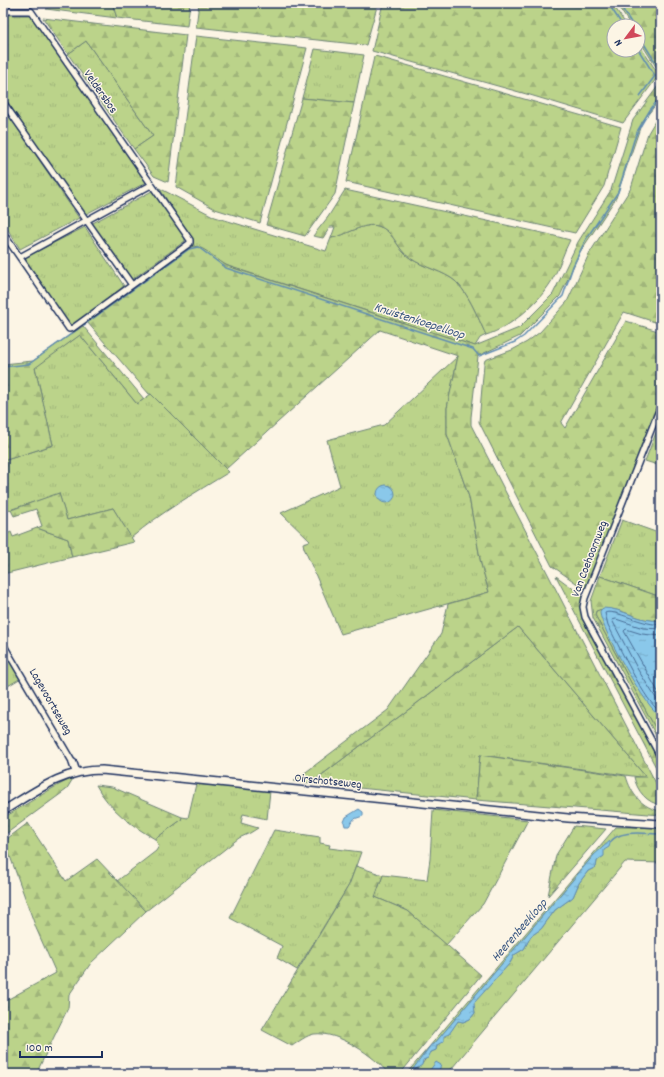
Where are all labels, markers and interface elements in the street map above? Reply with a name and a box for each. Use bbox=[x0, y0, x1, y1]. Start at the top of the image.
north arrow bbox=[606, 18, 646, 58]
text: N bbox=[611, 35, 627, 49]
street label: Veldersbos bbox=[79, 67, 121, 117]
water label: Knuistenkoepelloop bbox=[371, 298, 468, 346]
street label: Van Coehoornweg bbox=[568, 518, 612, 600]
street label: Lagevoortseweg bbox=[24, 666, 76, 738]
street label: Oirschotseweg bbox=[294, 770, 362, 794]
water label: Heerenbeekloop bbox=[487, 895, 553, 967]
scale bar bbox=[20, 1033, 102, 1059]
text: 100 m bbox=[26, 1040, 53, 1057]

